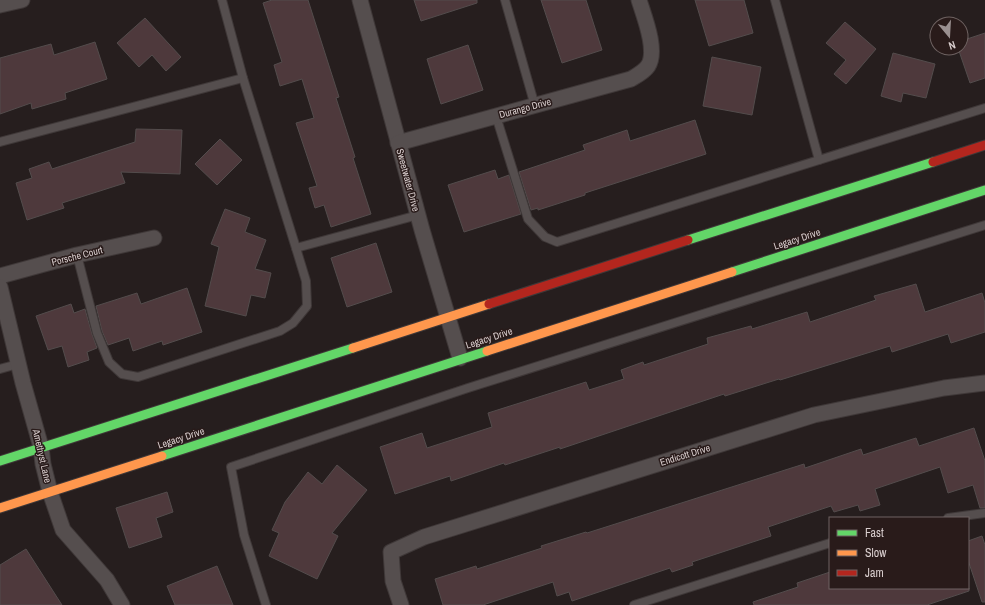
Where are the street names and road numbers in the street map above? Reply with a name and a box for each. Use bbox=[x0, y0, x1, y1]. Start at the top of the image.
street label: Durango Drive bbox=[498, 95, 553, 121]
street label: Sweetwater Drive bbox=[393, 147, 423, 213]
street label: Legacy Drive bbox=[772, 225, 822, 253]
street label: Porsche Court bbox=[50, 243, 105, 269]
street label: Legacy Drive bbox=[464, 324, 514, 352]
street label: Legacy Drive bbox=[156, 424, 206, 452]
street label: Amethyst Lane bbox=[29, 427, 55, 485]
street label: Endicott Drive bbox=[658, 441, 712, 469]

